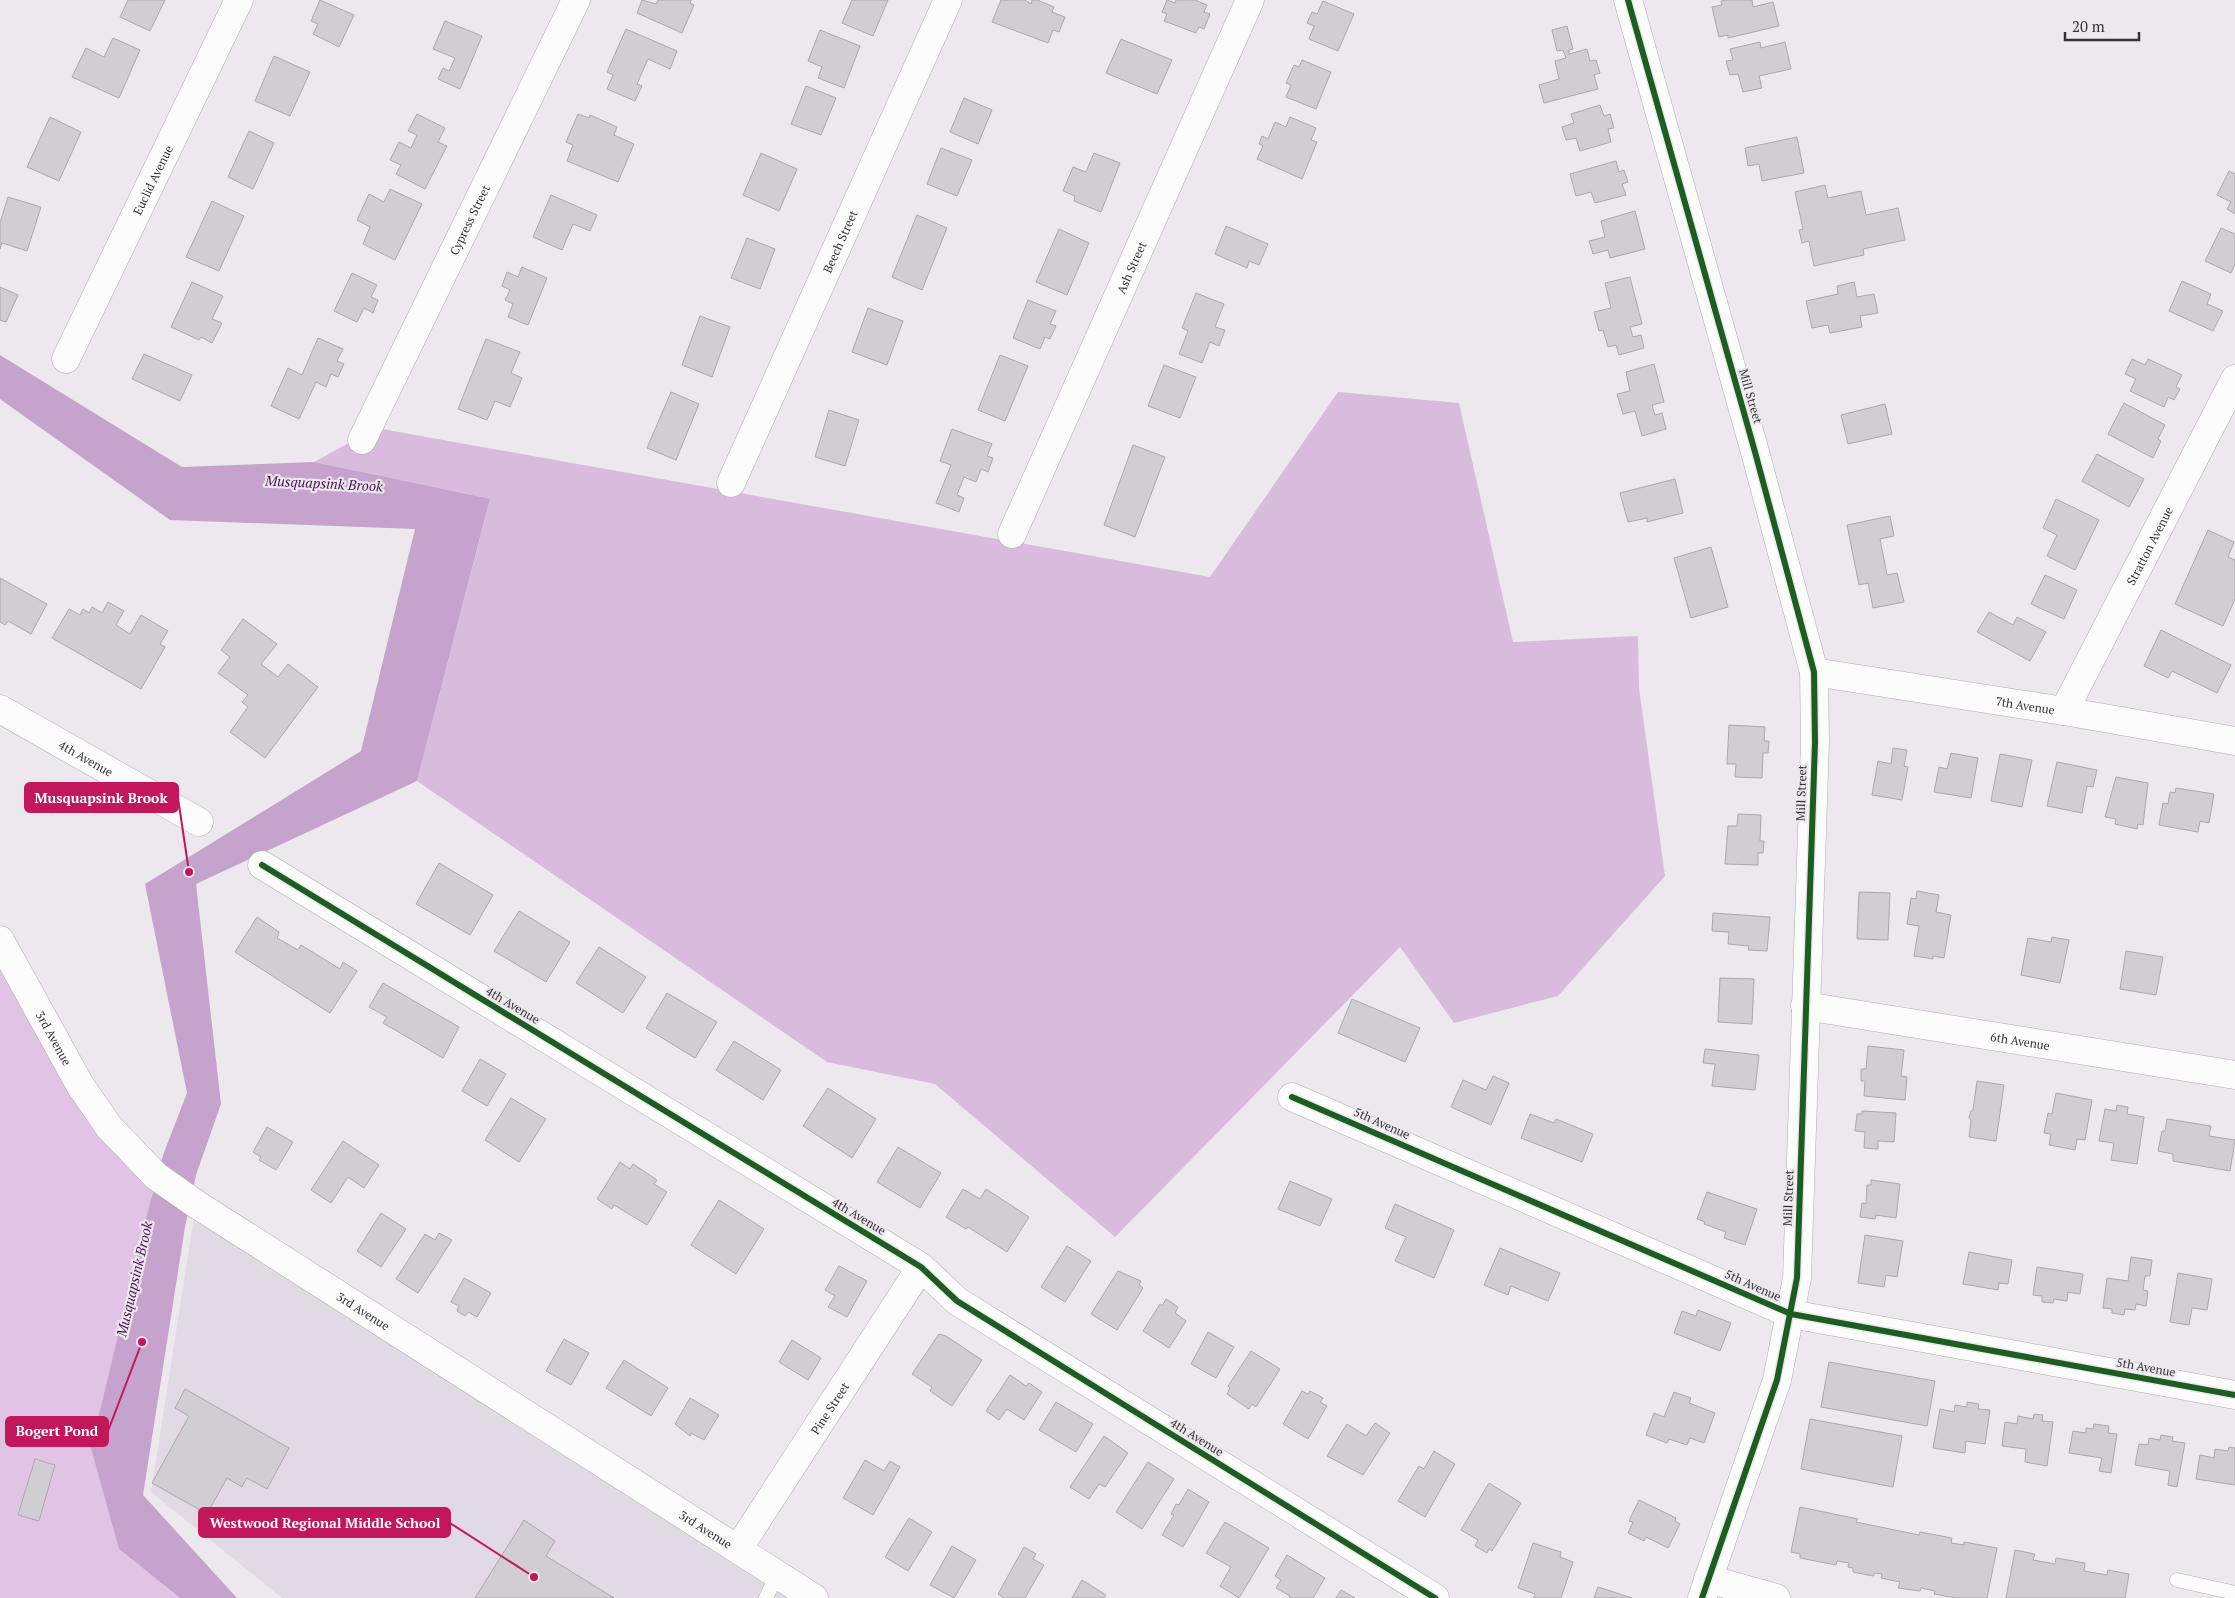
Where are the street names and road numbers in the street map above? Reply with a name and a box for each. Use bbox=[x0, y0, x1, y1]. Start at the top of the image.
street label: Euclid Avenue bbox=[129, 142, 176, 217]
street label: Cypress Street bbox=[446, 182, 493, 257]
street label: Beech Street bbox=[819, 207, 860, 275]
street label: Ash Street bbox=[1113, 238, 1149, 296]
street label: Mill Street bbox=[1736, 367, 1766, 426]
street label: Stratton Avenue bbox=[2123, 504, 2176, 587]
street label: 7th Avenue bbox=[1995, 693, 2056, 717]
street label: 4th Avenue bbox=[56, 737, 116, 779]
street label: Mill Street bbox=[1793, 764, 1809, 821]
street label: 4th Avenue bbox=[483, 983, 543, 1027]
street label: 3rd Avenue bbox=[33, 1008, 75, 1068]
street label: 6th Avenue bbox=[1989, 1028, 2051, 1053]
street label: 5th Avenue bbox=[1352, 1104, 1412, 1142]
street label: Mill Street bbox=[1780, 1169, 1796, 1226]
street label: 4th Avenue bbox=[829, 1194, 889, 1238]
street label: 5th Avenue bbox=[1723, 1266, 1783, 1304]
street label: 3rd Avenue bbox=[334, 1288, 393, 1333]
street label: 5th Avenue bbox=[2115, 1354, 2177, 1380]
street label: Pine Street bbox=[807, 1379, 852, 1437]
street label: 4th Avenue bbox=[1168, 1415, 1226, 1459]
street label: 3rd Avenue bbox=[677, 1507, 735, 1551]

